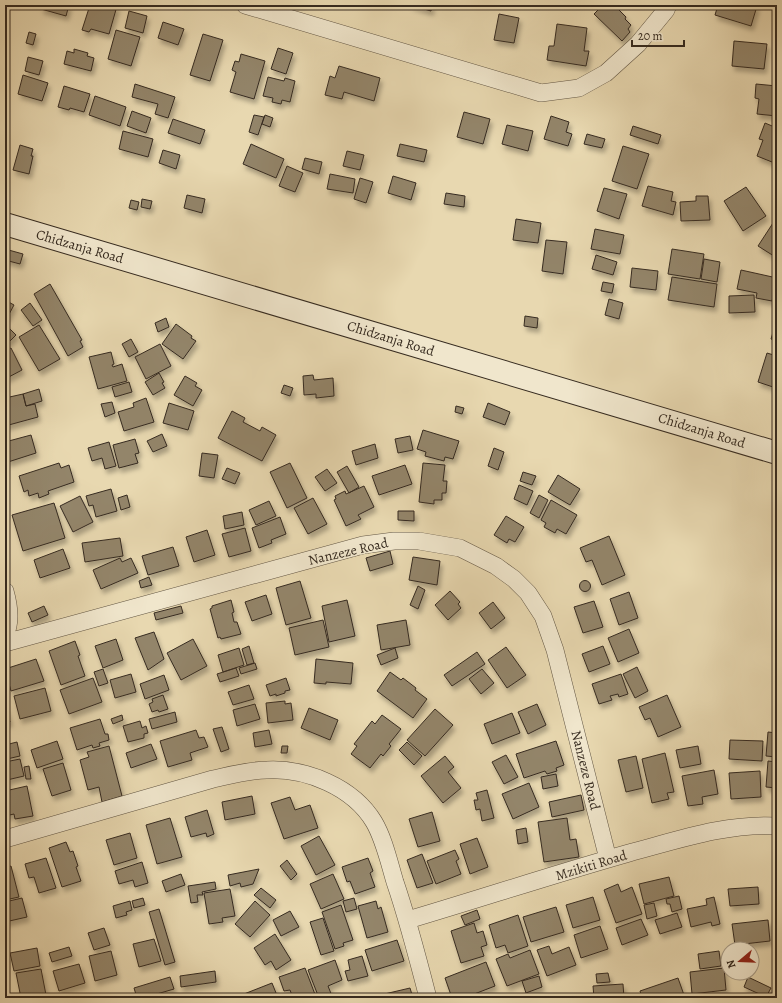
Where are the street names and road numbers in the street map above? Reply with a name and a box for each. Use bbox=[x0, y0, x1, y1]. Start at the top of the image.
street label: Chidzanja Road bbox=[34, 225, 126, 268]
street label: Chidzanja Road bbox=[345, 316, 437, 361]
street label: Chidzanja Road bbox=[656, 408, 748, 453]
street label: Nanzeze Road bbox=[306, 533, 390, 570]
street label: Nanzeze Road bbox=[566, 728, 605, 812]
street label: Mzikiti Road bbox=[553, 845, 630, 885]

